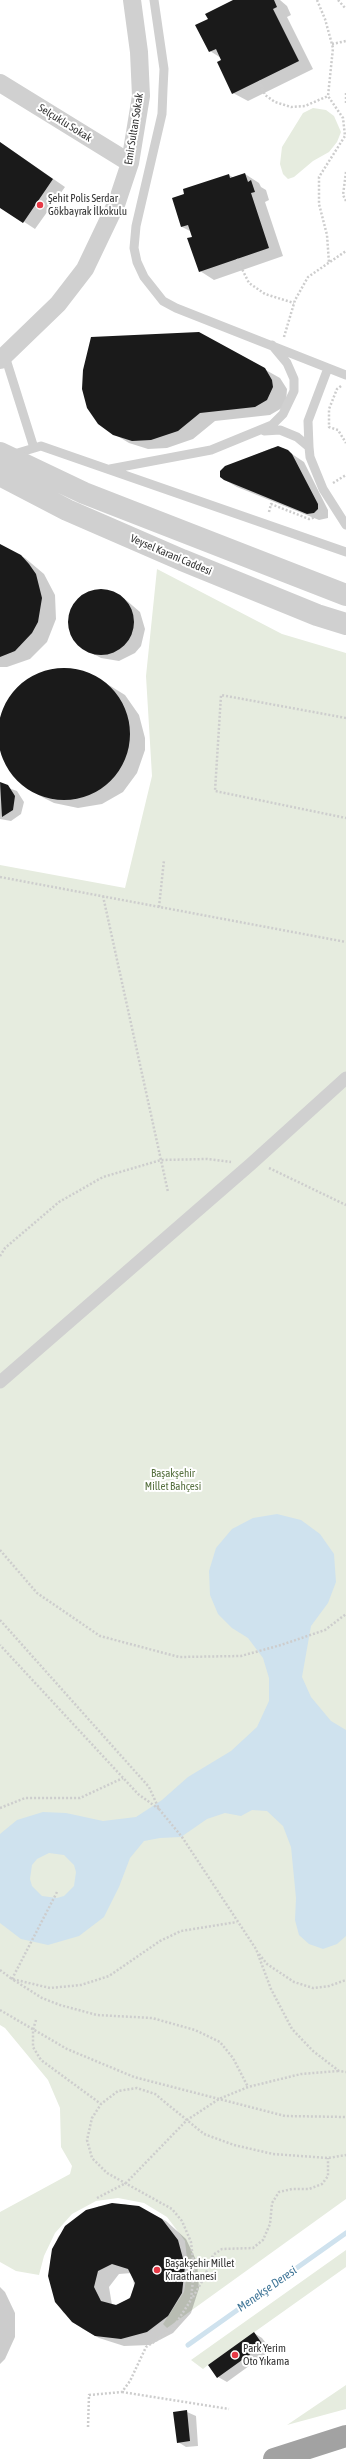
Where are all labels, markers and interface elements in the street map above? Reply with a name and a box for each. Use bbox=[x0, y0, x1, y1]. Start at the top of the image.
street label: Emir Sultan Sokak bbox=[122, 92, 146, 166]
street label: Selçuklu Sokak bbox=[36, 101, 94, 145]
place label: Şehit Polis Serdar Gökbayrak İlkokulu bbox=[48, 192, 127, 218]
marker: Şehit Polis Serdar Gökbayrak İlkokulu bbox=[35, 200, 45, 210]
street label: Veysel Karani Caddesi bbox=[128, 532, 214, 578]
park label: Başakşehir Millet Bahçesi bbox=[145, 1467, 201, 1493]
place label: Başakşehir Millet Kıraathanesi bbox=[165, 2257, 234, 2283]
water label: Menekşe Deresi bbox=[235, 2263, 299, 2315]
marker: Başakşehir Millet Kıraathanesi bbox=[152, 2265, 162, 2275]
place label: Park Yerim Oto Yıkama bbox=[243, 2342, 289, 2368]
marker: Park Yerim Oto Yıkama bbox=[230, 2350, 240, 2360]

